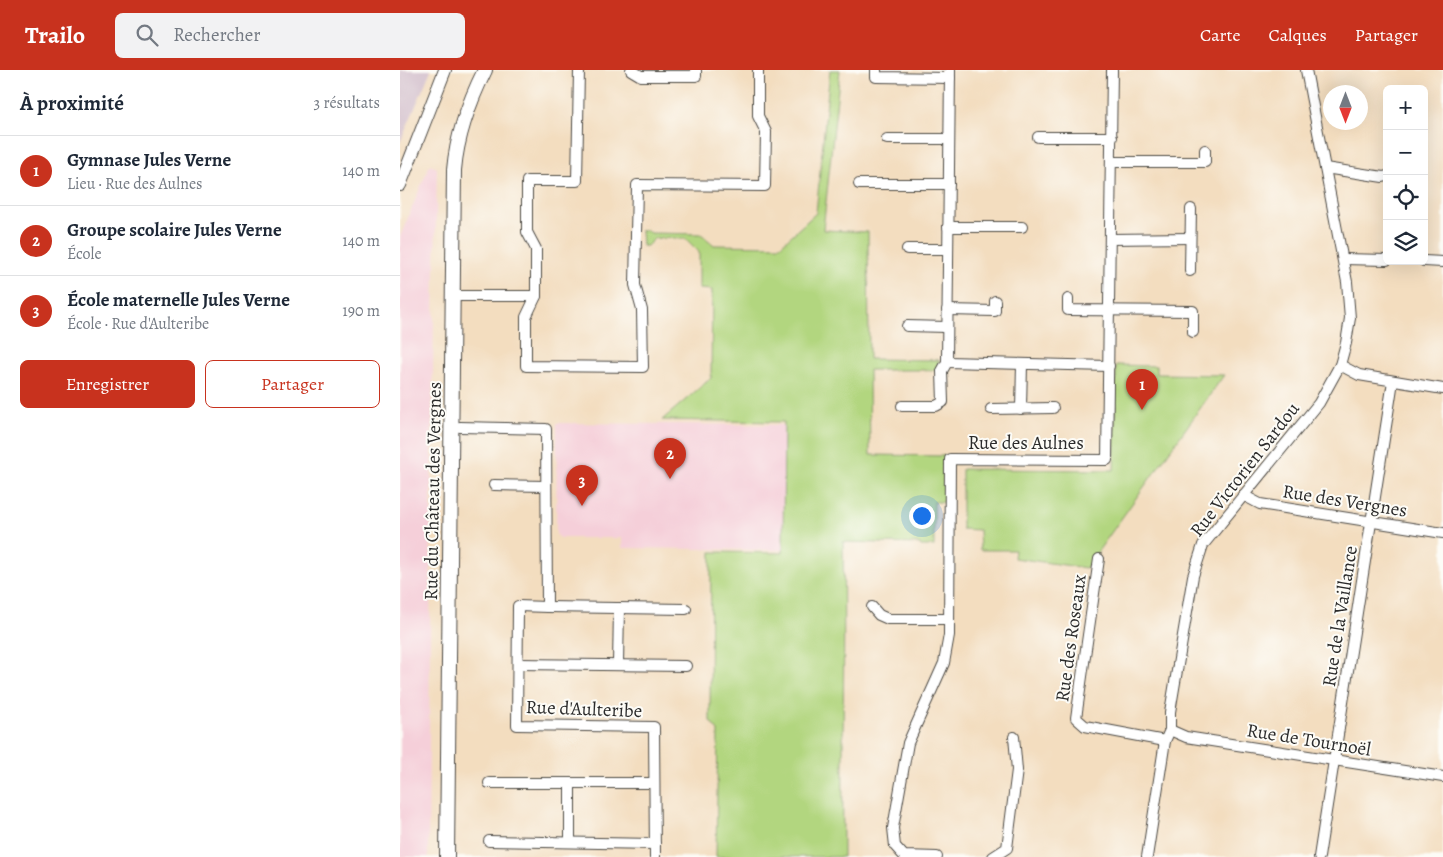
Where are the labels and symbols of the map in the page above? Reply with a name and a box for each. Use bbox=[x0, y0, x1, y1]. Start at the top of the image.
north arrow bbox=[1323, 85, 1368, 130]
pin: 1 bbox=[1126, 369, 1158, 410]
street label: Rue du Château des Vergnes bbox=[418, 382, 448, 601]
street label: Rue Victorien Sardou bbox=[1184, 396, 1306, 542]
street label: Rue des Aulnes bbox=[968, 430, 1084, 456]
pin: 2 bbox=[654, 438, 686, 479]
pin: 3 bbox=[566, 465, 598, 506]
street label: Rue des Vergnes bbox=[1281, 478, 1409, 524]
your location bbox=[909, 503, 935, 529]
street label: Rue de la Vaillance bbox=[1316, 544, 1364, 689]
street label: Rue des Roseaux bbox=[1049, 573, 1093, 704]
street label: Rue d'Aulteribe bbox=[525, 694, 643, 724]
street label: Rue de Tournoël bbox=[1245, 717, 1373, 763]

